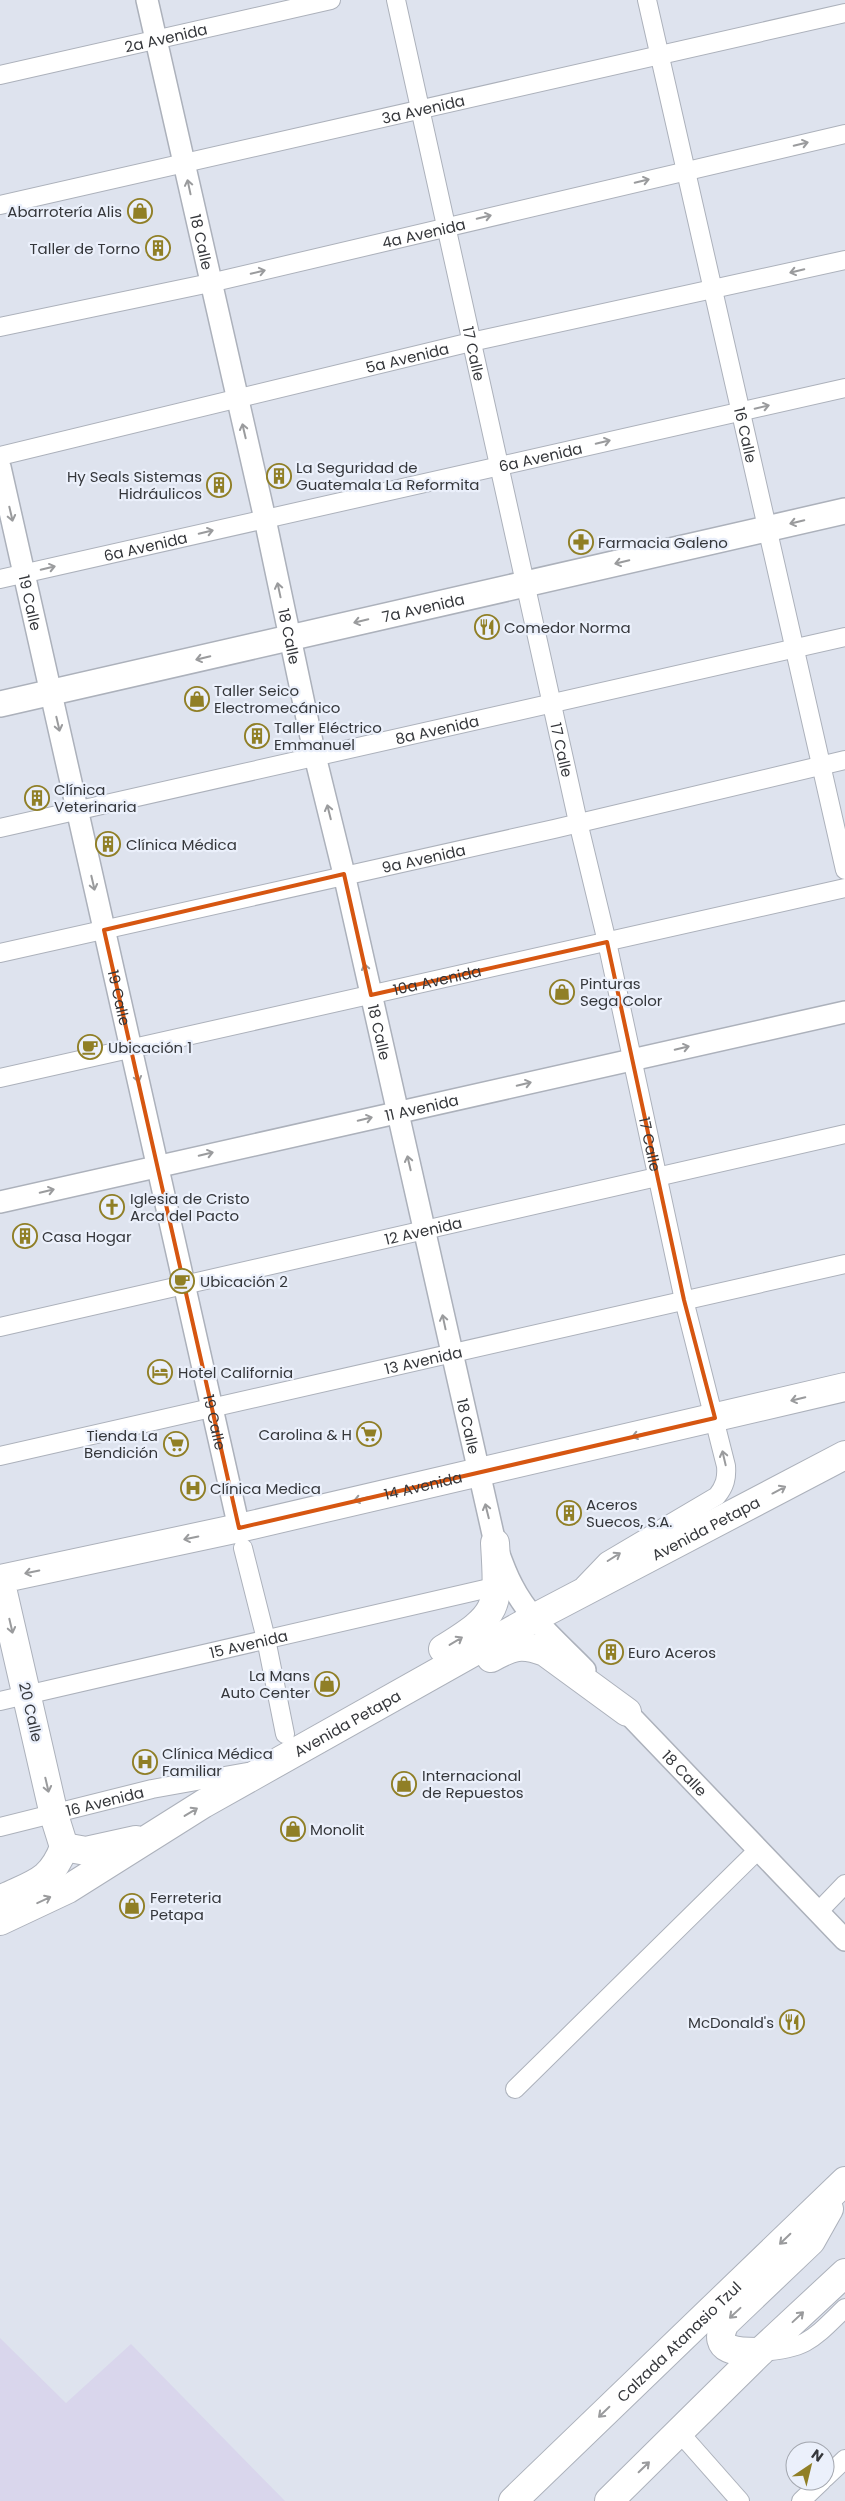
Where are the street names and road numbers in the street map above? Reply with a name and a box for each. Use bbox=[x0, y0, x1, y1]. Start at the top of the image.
street label: 2a Avenida bbox=[122, 18, 209, 57]
street label: 3a Avenida bbox=[380, 89, 467, 128]
street label: 18 Calle bbox=[185, 212, 219, 272]
street label: 4a Avenida bbox=[380, 213, 467, 253]
street label: 17 Calle bbox=[458, 324, 491, 383]
street label: 5a Avenida bbox=[363, 337, 451, 378]
street label: 16 Calle bbox=[729, 405, 763, 465]
street label: 6a Avenida bbox=[497, 437, 584, 476]
street label: 6a Avenida bbox=[101, 527, 189, 566]
street label: 19 Calle bbox=[14, 573, 47, 633]
street label: 7a Avenida bbox=[380, 588, 466, 627]
street label: 18 Calle bbox=[274, 606, 306, 666]
street label: 8a Avenida bbox=[393, 710, 481, 749]
street label: 17 Calle bbox=[546, 720, 578, 779]
street label: 9a Avenida bbox=[380, 839, 467, 878]
street label: 10a Avenida bbox=[391, 960, 483, 1000]
street label: 19 Calle bbox=[103, 968, 136, 1028]
street label: 18 Calle bbox=[363, 1002, 396, 1062]
street label: 11 Avenida bbox=[383, 1089, 460, 1126]
street label: 17 Calle bbox=[634, 1115, 667, 1173]
street label: 12 Avenida bbox=[382, 1211, 464, 1249]
street label: 13 Avenida bbox=[382, 1341, 464, 1379]
street label: 19 Calle bbox=[199, 1392, 232, 1452]
street label: 18 Calle bbox=[452, 1396, 485, 1456]
street label: 14 Avenida bbox=[382, 1466, 464, 1504]
street label: Avenida Petapa bbox=[648, 1491, 763, 1565]
street label: 15 Avenida bbox=[207, 1624, 290, 1663]
street label: 20 Calle bbox=[14, 1680, 48, 1744]
street label: Avenida Petapa bbox=[290, 1685, 404, 1761]
street label: 18 Calle bbox=[658, 1745, 712, 1801]
street label: 16 Avenida bbox=[64, 1781, 146, 1821]
street label: Calzada Atanasio Tzul bbox=[612, 2276, 746, 2406]

